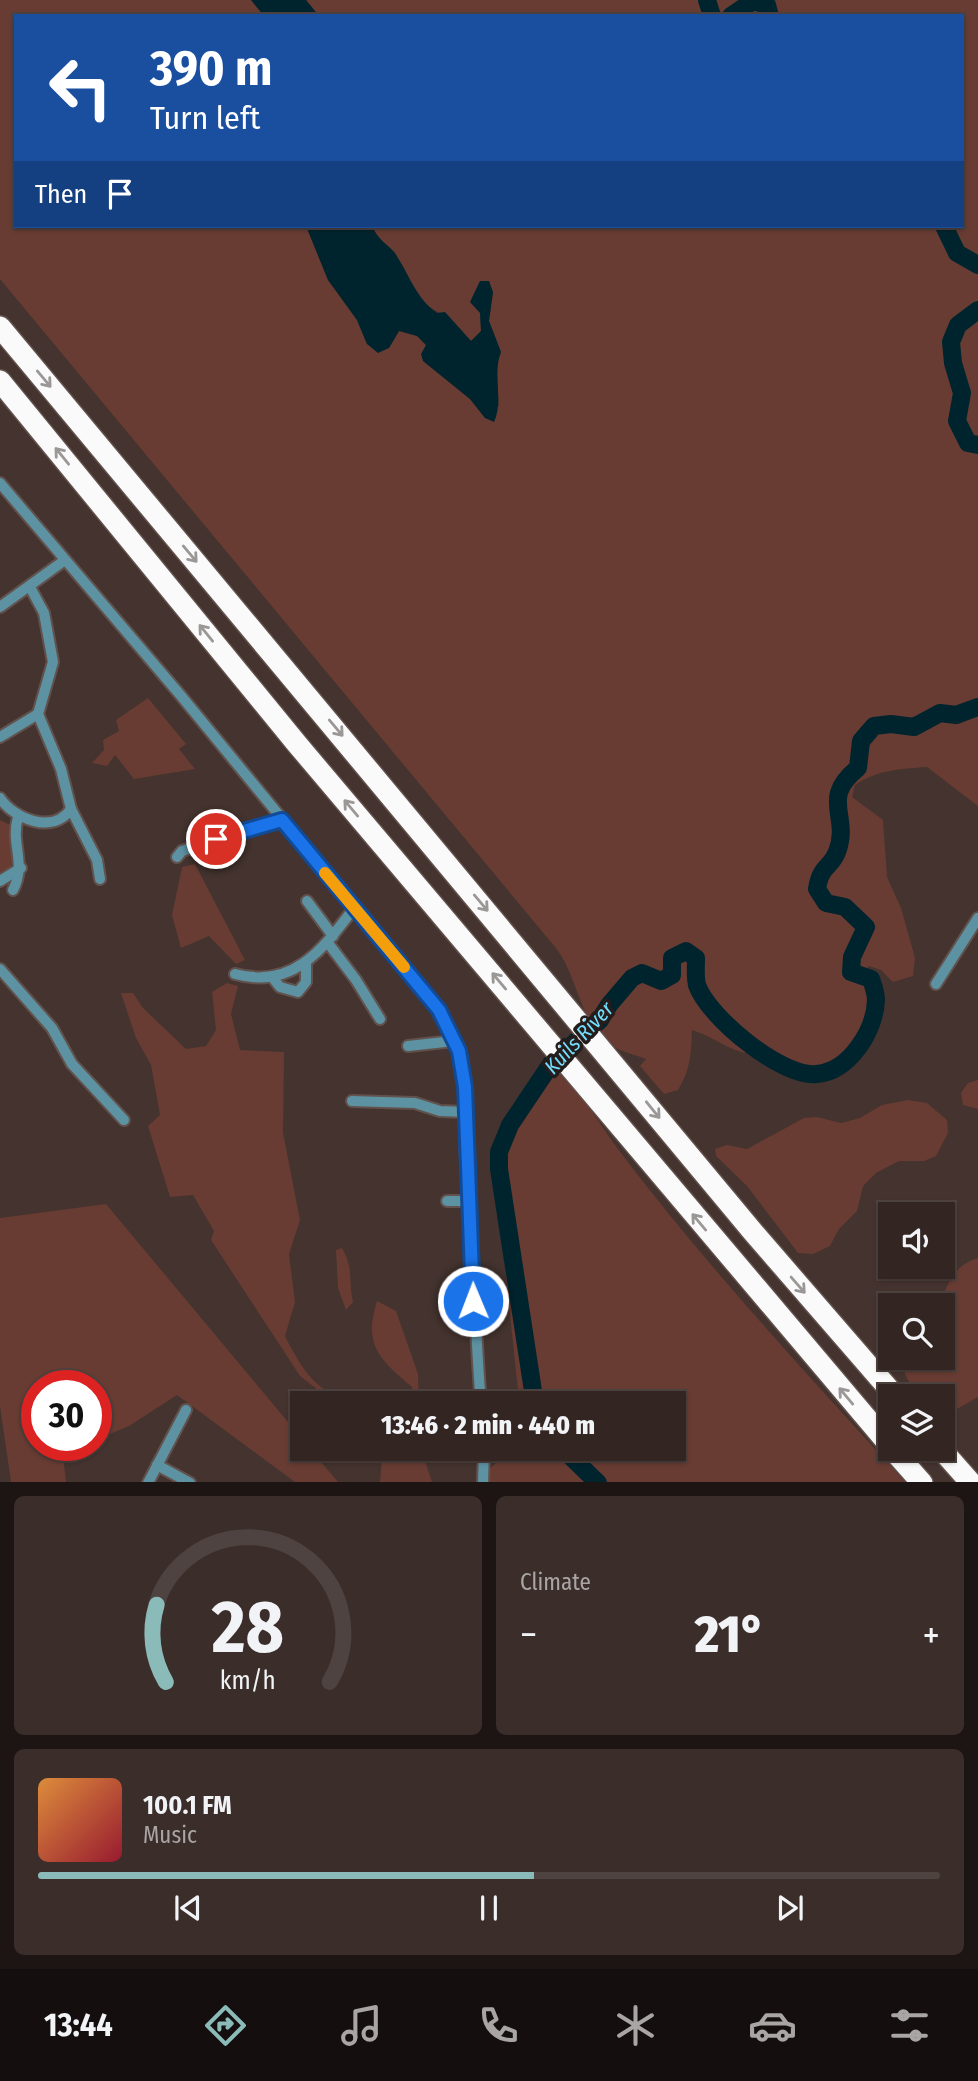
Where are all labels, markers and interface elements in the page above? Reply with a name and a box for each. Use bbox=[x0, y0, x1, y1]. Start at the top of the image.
text: 390 m bbox=[150, 39, 272, 98]
icon: left bbox=[35, 42, 126, 133]
text: Turn left bbox=[150, 99, 260, 137]
icon: arrive bbox=[101, 175, 139, 213]
text: Then bbox=[35, 179, 87, 210]
one-way arrow bbox=[36, 370, 51, 388]
one-way arrow bbox=[55, 448, 70, 466]
one-way arrow bbox=[182, 544, 197, 562]
one-way arrow bbox=[198, 624, 214, 642]
one-way arrow bbox=[328, 719, 343, 737]
one-way arrow bbox=[344, 799, 359, 817]
pin bbox=[186, 809, 246, 869]
icon: arrive bbox=[197, 820, 235, 858]
one-way arrow bbox=[473, 893, 489, 911]
one-way arrow bbox=[491, 972, 507, 990]
water label: Kuils River bbox=[539, 996, 620, 1080]
one-way arrow bbox=[645, 1101, 660, 1119]
map controls bbox=[878, 1202, 955, 1461]
button: sound bbox=[878, 1202, 955, 1279]
one-way arrow bbox=[691, 1213, 707, 1231]
position arrow bbox=[436, 1264, 510, 1338]
one-way arrow bbox=[790, 1276, 806, 1294]
button: search bbox=[878, 1293, 955, 1370]
speed limit sign: 30 bbox=[21, 1370, 112, 1461]
button: layers bbox=[878, 1384, 955, 1461]
one-way arrow bbox=[838, 1387, 854, 1405]
text: 13:46 · 2 min · 440 m bbox=[381, 1410, 595, 1441]
text: Climate bbox=[520, 1568, 591, 1596]
text: 28 bbox=[211, 1584, 284, 1671]
text: 21° bbox=[695, 1603, 765, 1666]
text: − bbox=[520, 1612, 537, 1658]
text: + bbox=[923, 1612, 940, 1658]
text: km/h bbox=[220, 1665, 276, 1695]
text: 100.1 FM bbox=[143, 1790, 232, 1821]
text: Music bbox=[143, 1821, 197, 1849]
icon: previous bbox=[169, 1889, 207, 1927]
icon: pause bbox=[470, 1889, 508, 1927]
icon: next bbox=[771, 1889, 809, 1927]
icon: directions bbox=[201, 2001, 250, 2050]
icon: music bbox=[337, 2001, 386, 2050]
icon: phone bbox=[474, 2001, 523, 2050]
icon: climate bbox=[611, 2001, 660, 2050]
icon: car bbox=[748, 2001, 797, 2050]
icon: filters bbox=[885, 2001, 934, 2050]
text: 13:44 bbox=[44, 2006, 113, 2044]

